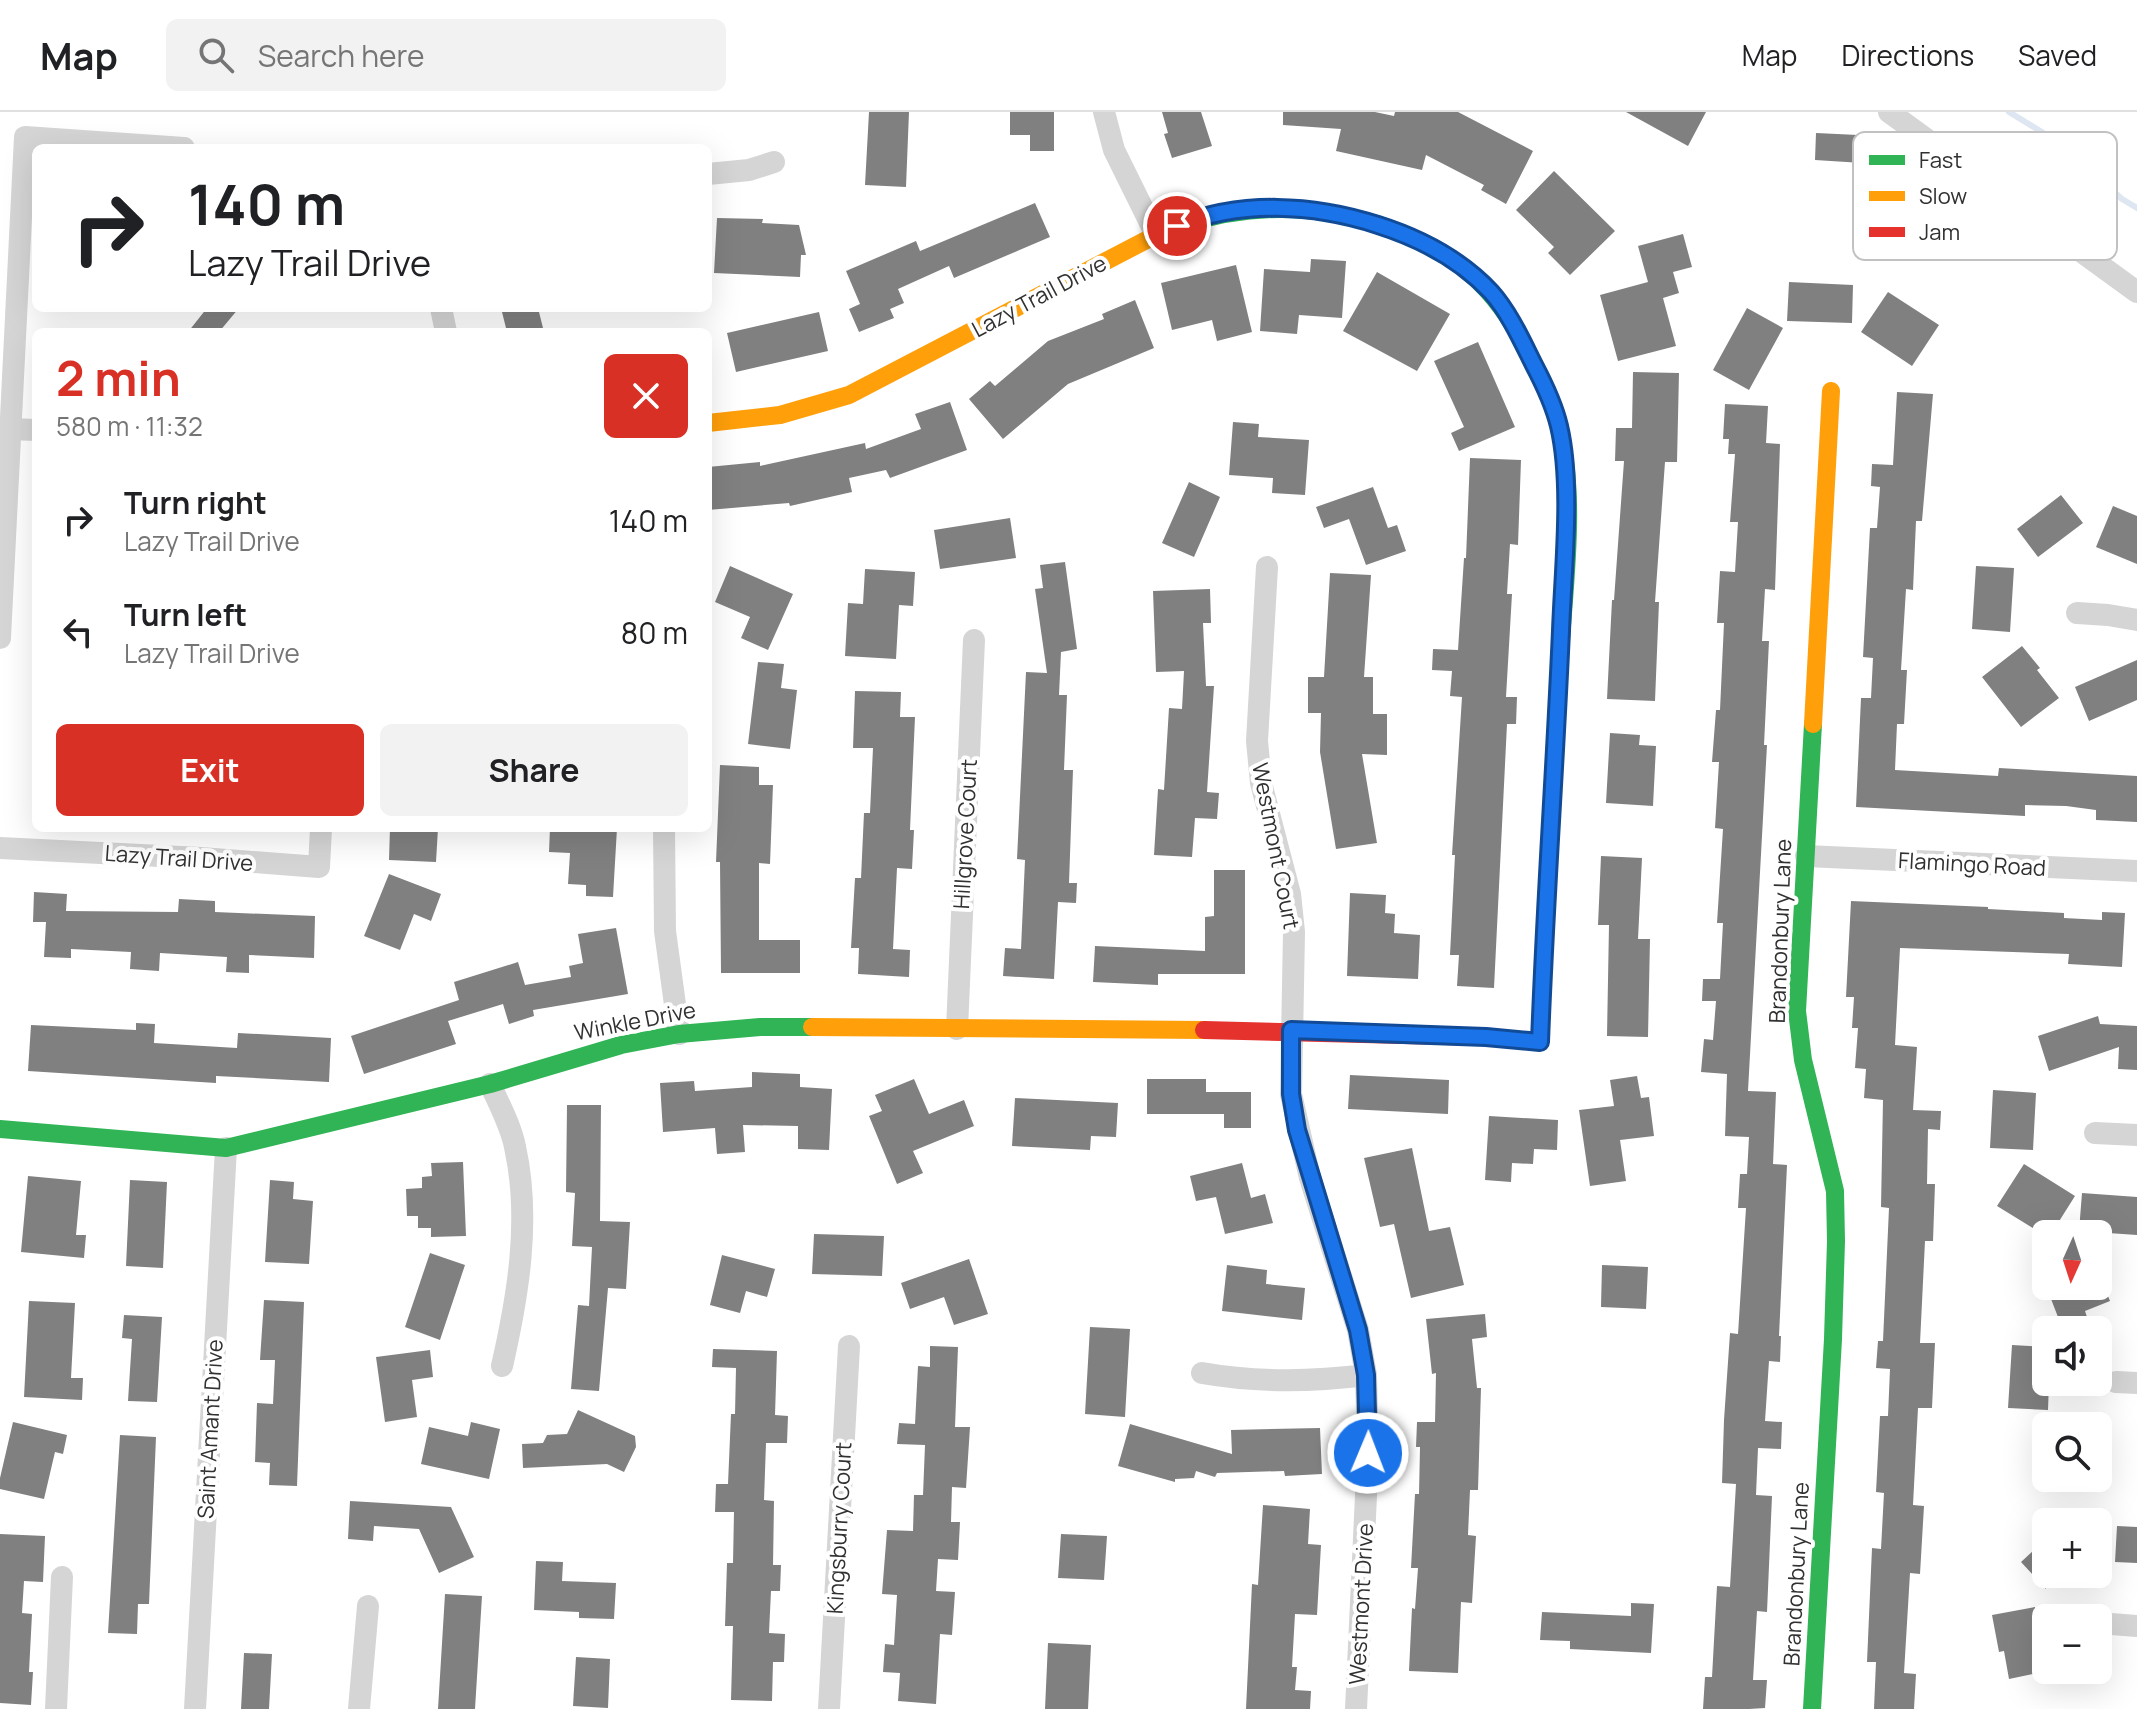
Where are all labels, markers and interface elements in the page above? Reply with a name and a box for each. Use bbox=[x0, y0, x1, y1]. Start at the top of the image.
search box bbox=[166, 19, 726, 91]
text: Map bbox=[40, 29, 118, 81]
icon: search bbox=[194, 33, 238, 77]
text: Search here bbox=[258, 35, 425, 76]
text: Map bbox=[1742, 36, 1797, 74]
text: Directions bbox=[1841, 36, 1974, 74]
text: Saved bbox=[2018, 36, 2097, 74]
legend bbox=[1853, 132, 2117, 260]
text: Fast bbox=[1919, 145, 1962, 175]
text: 140 m bbox=[188, 165, 345, 242]
icon: right bbox=[56, 176, 160, 280]
text: Slow bbox=[1919, 181, 1967, 211]
pin bbox=[1143, 192, 1211, 260]
icon: arrive bbox=[1155, 204, 1199, 248]
text: Jam bbox=[1919, 217, 1960, 247]
text: Lazy Trail Drive bbox=[188, 238, 431, 287]
street label: Lazy Trail Drive bbox=[966, 248, 1112, 344]
text: 2 min bbox=[56, 345, 181, 410]
button: close bbox=[604, 354, 688, 438]
text: 580 m · 11:32 bbox=[56, 408, 203, 444]
text: Turn right bbox=[124, 482, 267, 523]
icon: right bbox=[56, 498, 100, 542]
text: 140 m bbox=[609, 500, 688, 541]
text: Lazy Trail Drive bbox=[124, 523, 300, 559]
text: Turn left bbox=[124, 594, 247, 635]
icon: left bbox=[56, 610, 100, 654]
text: 80 m bbox=[621, 612, 688, 653]
text: Lazy Trail Drive bbox=[124, 635, 300, 671]
button: Exit bbox=[56, 724, 364, 816]
button: Share bbox=[380, 724, 688, 816]
street label: Hillgrove Court bbox=[946, 758, 984, 910]
street label: Westmont Court bbox=[1245, 760, 1307, 932]
street label: Lazy Trail Drive bbox=[104, 838, 254, 878]
street label: Brandonbury Lane bbox=[1762, 838, 1798, 1024]
street label: Flamingo Road bbox=[1897, 845, 2047, 883]
street label: Winkle Drive bbox=[572, 995, 698, 1047]
north arrow bbox=[2032, 1220, 2112, 1300]
map controls bbox=[2032, 1220, 2112, 1684]
button: sound bbox=[2032, 1316, 2112, 1396]
street label: Saint Amant Drive bbox=[190, 1338, 230, 1520]
position arrow bbox=[1326, 1411, 1410, 1495]
button: search bbox=[2032, 1412, 2112, 1492]
street label: Kingsburry Court bbox=[820, 1441, 858, 1615]
street label: Brandonbury Lane bbox=[1776, 1481, 1816, 1667]
button: + bbox=[2032, 1508, 2112, 1588]
street label: Westmont Drive bbox=[1342, 1522, 1380, 1686]
button: − bbox=[2032, 1604, 2112, 1684]

